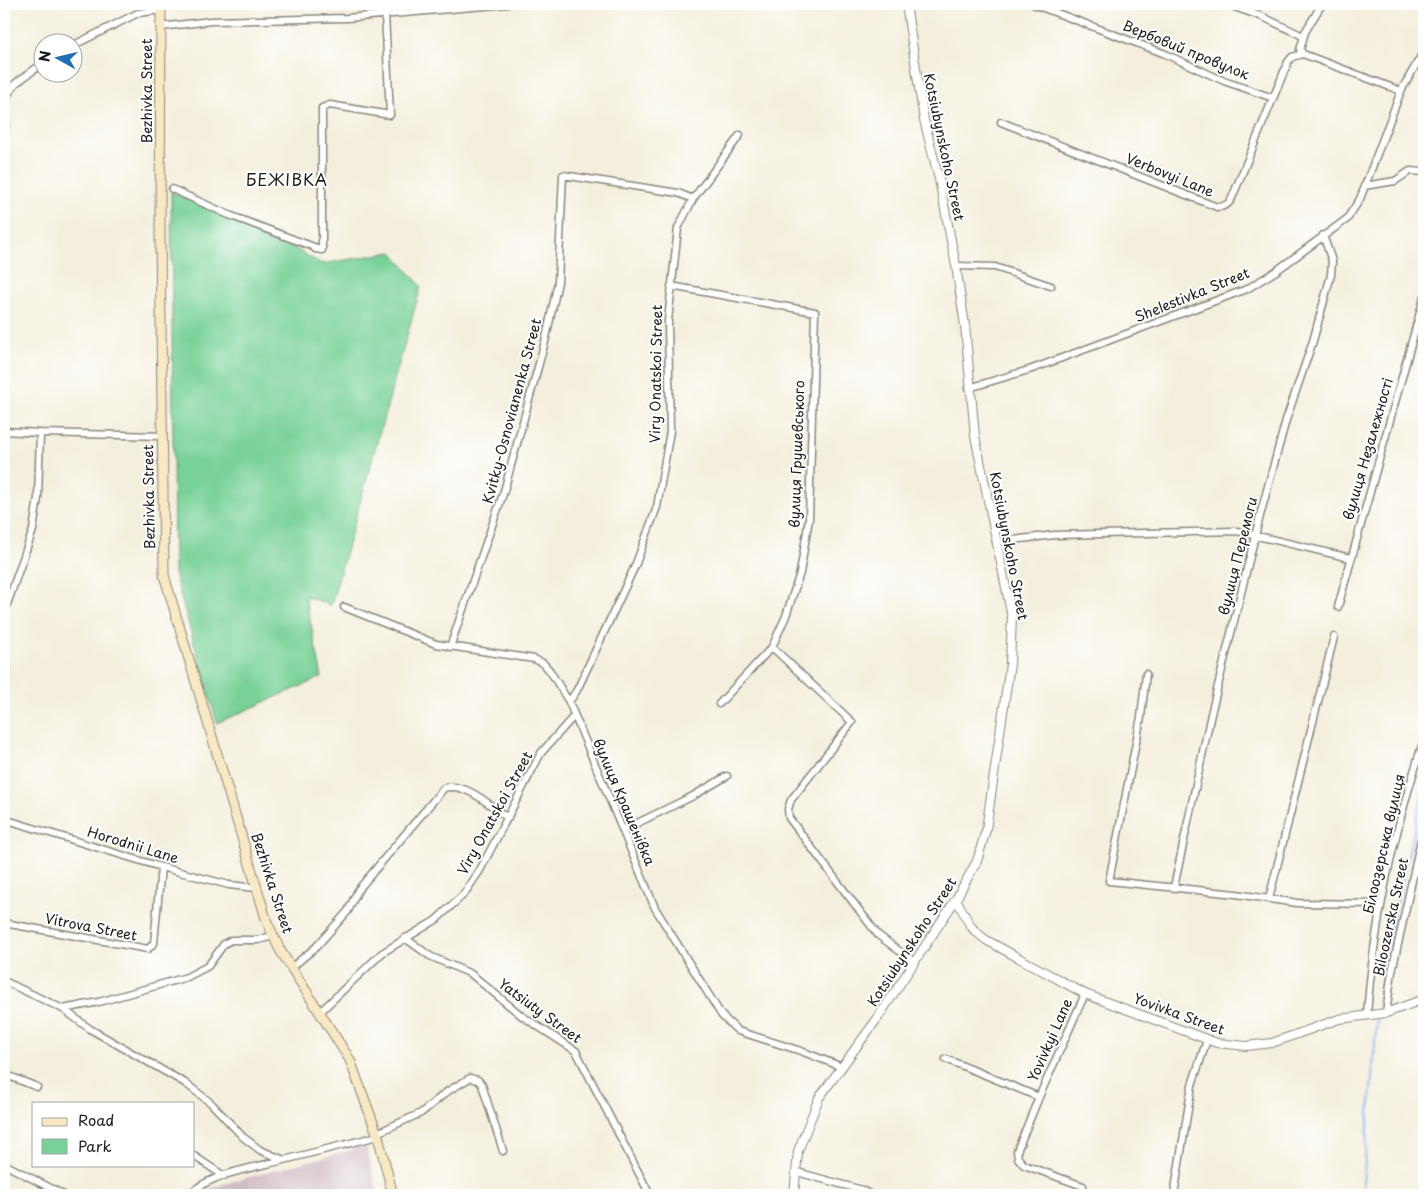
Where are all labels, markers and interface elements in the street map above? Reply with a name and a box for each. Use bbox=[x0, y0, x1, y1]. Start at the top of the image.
street label: Вербовий провулок bbox=[1120, 15, 1253, 85]
north arrow bbox=[32, 32, 82, 82]
street label: Bezhivka Street bbox=[136, 38, 157, 143]
text: N bbox=[33, 49, 56, 63]
street label: Kotsiubynskoho Street bbox=[919, 71, 970, 223]
street label: Verbovyi Lane bbox=[1123, 147, 1218, 202]
district label: БЕЖІВКА bbox=[246, 167, 328, 191]
street label: Shelestivka Street bbox=[1131, 262, 1253, 327]
street label: Viry Onatskoi Street bbox=[644, 304, 667, 443]
street label: Kvitky-Osnovianenka Street bbox=[477, 316, 546, 506]
street label: вулиця Незалежності bbox=[1337, 375, 1398, 522]
street label: вулиця Грушевського bbox=[783, 380, 810, 528]
street label: Bezhivka Street bbox=[137, 444, 160, 550]
street label: Kotsiubynskoho Street bbox=[985, 470, 1034, 622]
street label: вулиця Перемоги bbox=[1213, 495, 1262, 617]
street label: вулиця Крашенівка bbox=[588, 735, 661, 869]
street label: Viry Onatskoi Street bbox=[452, 747, 537, 878]
street label: Білоозерська вулиця bbox=[1357, 772, 1410, 916]
street label: Horodnii Lane bbox=[85, 821, 182, 868]
street label: Bezhivka Street bbox=[246, 830, 299, 936]
street label: Biloozerska Street bbox=[1368, 856, 1413, 978]
street label: Kotsiubynskoho Street bbox=[862, 873, 962, 1011]
street label: Vitrova Street bbox=[43, 907, 139, 946]
street label: Yatsiuty Street bbox=[494, 973, 586, 1048]
street label: Yovivka Street bbox=[1131, 987, 1228, 1040]
street label: Yovivkyi Lane bbox=[1022, 995, 1077, 1085]
legend bbox=[32, 1102, 195, 1166]
text: Road bbox=[78, 1108, 114, 1131]
text: Park bbox=[78, 1134, 112, 1157]

